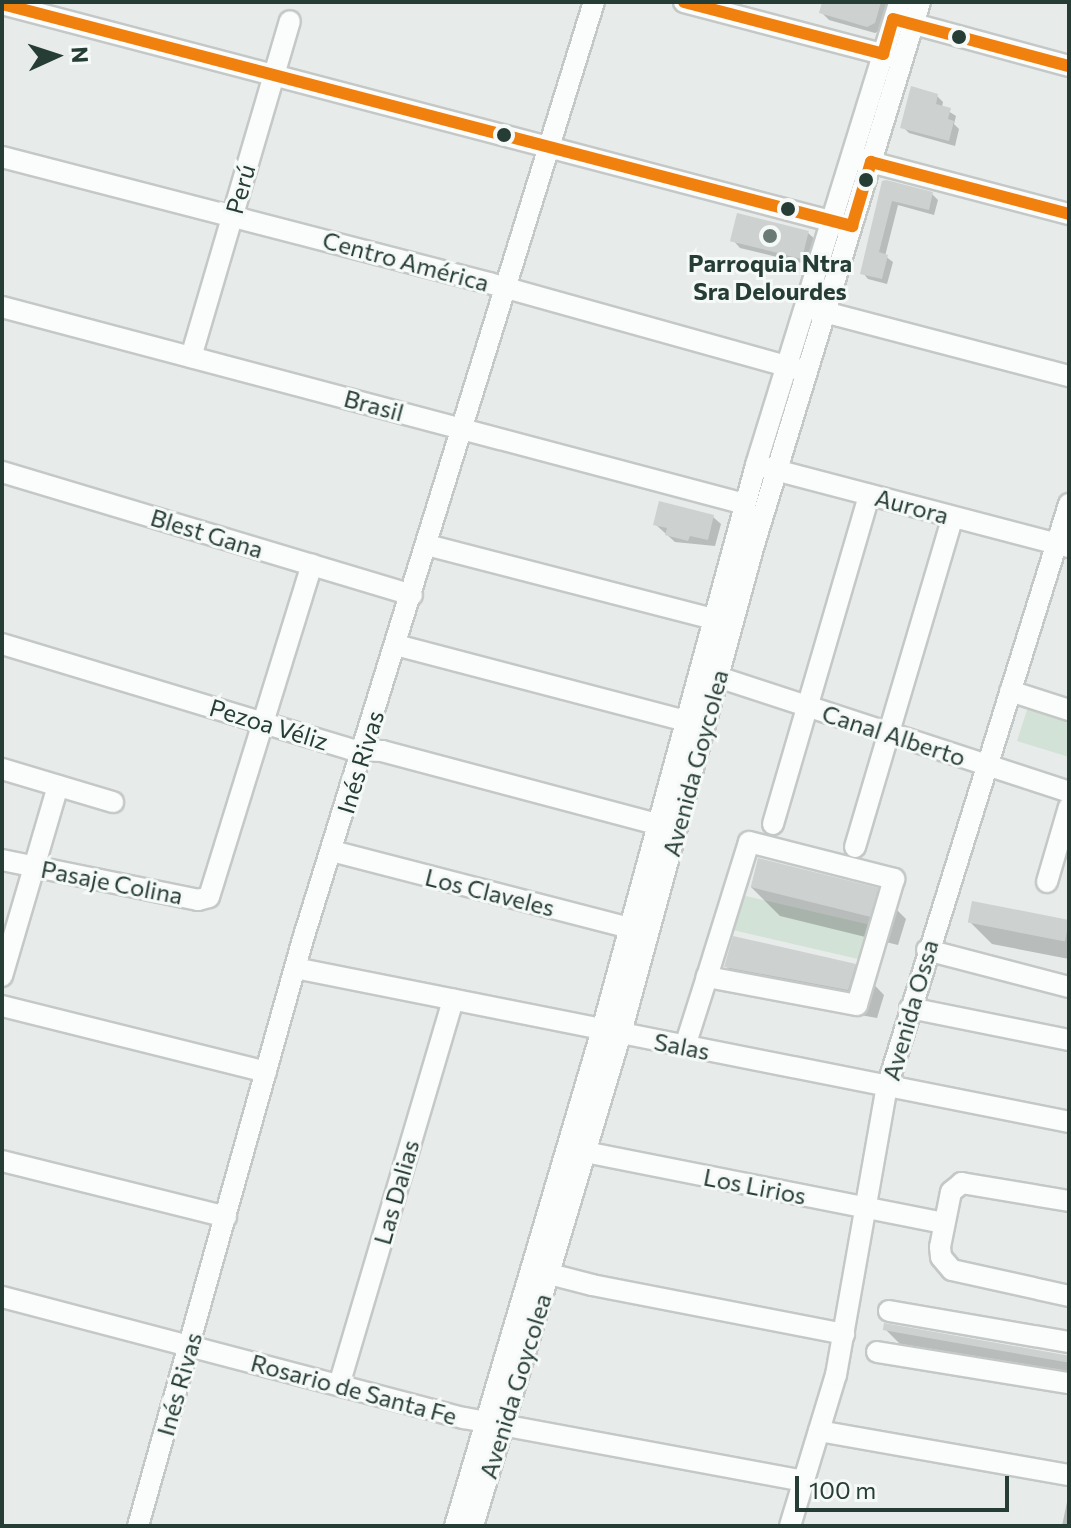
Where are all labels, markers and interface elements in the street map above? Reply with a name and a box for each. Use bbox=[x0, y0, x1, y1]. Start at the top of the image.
north arrow bbox=[16, 16, 96, 96]
unlabelled marker bbox=[951, 29, 967, 45]
text: N bbox=[67, 46, 94, 64]
unlabelled marker bbox=[496, 127, 512, 143]
street label: Perú bbox=[219, 161, 261, 217]
unlabelled marker bbox=[858, 172, 874, 188]
unlabelled marker bbox=[780, 201, 796, 217]
street label: Centro América bbox=[320, 225, 492, 297]
marker: Parroquia Ntra Sra Delourdes bbox=[761, 227, 779, 245]
place label: Parroquia Ntra Sra Delourdes bbox=[688, 249, 852, 305]
street label: Brasil bbox=[341, 383, 407, 427]
street label: Aurora bbox=[872, 482, 952, 530]
street label: Blest Gana bbox=[147, 502, 267, 564]
street label: Avenida Goycolea bbox=[656, 666, 734, 860]
street label: Pezoa Véliz bbox=[206, 692, 332, 756]
street label: Canal Alberto bbox=[819, 698, 969, 772]
street label: Inés Rivas bbox=[331, 707, 389, 817]
street label: Pasaje Colina bbox=[39, 854, 185, 910]
street label: Los Claveles bbox=[422, 862, 558, 922]
street label: Avenida Ossa bbox=[876, 936, 944, 1084]
street label: Salas bbox=[652, 1027, 712, 1065]
street label: Las Dalias bbox=[367, 1136, 425, 1248]
street label: Los Lirios bbox=[701, 1162, 809, 1210]
street label: Avenida Goycolea bbox=[473, 1290, 557, 1482]
street label: Inés Rivas bbox=[150, 1329, 208, 1439]
street label: Rosario de Santa Fe bbox=[248, 1348, 460, 1430]
scale bar bbox=[799, 1460, 1013, 1510]
text: 100 m bbox=[809, 1475, 876, 1504]

